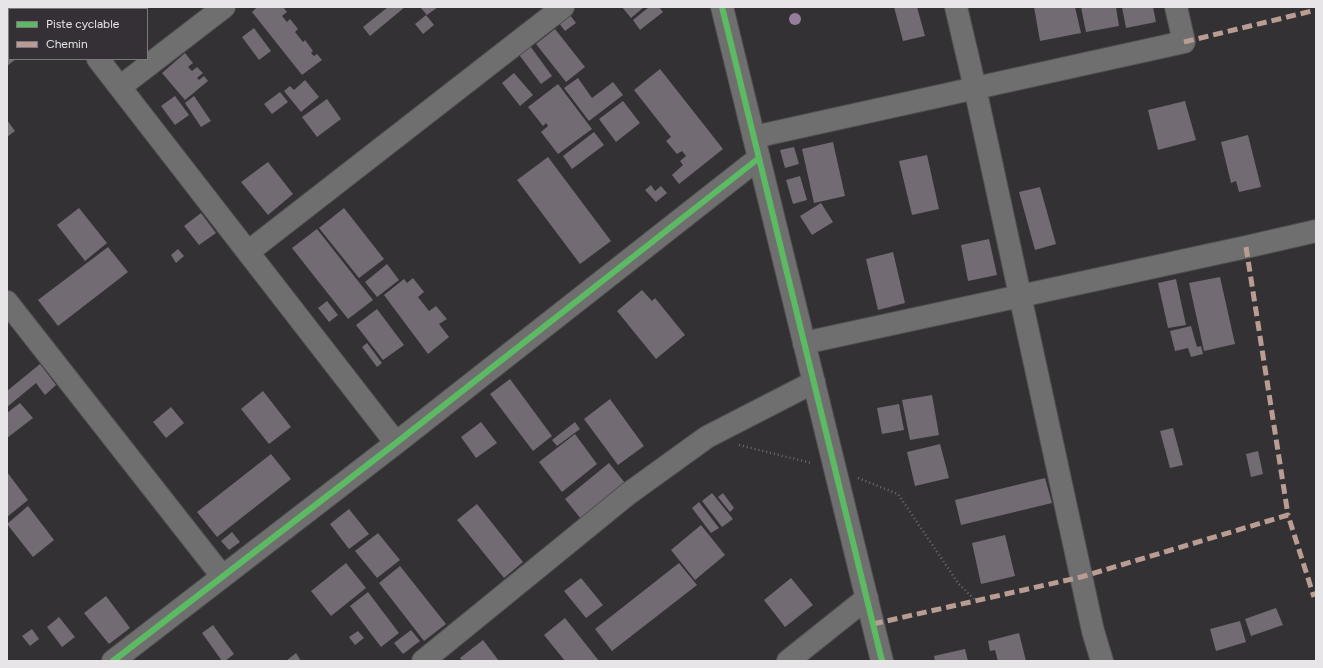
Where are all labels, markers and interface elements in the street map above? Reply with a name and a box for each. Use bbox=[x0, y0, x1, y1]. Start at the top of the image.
legend bbox=[8, 8, 148, 60]
text: Piste cyclable bbox=[46, 17, 119, 31]
text: Chemin bbox=[46, 37, 88, 51]

